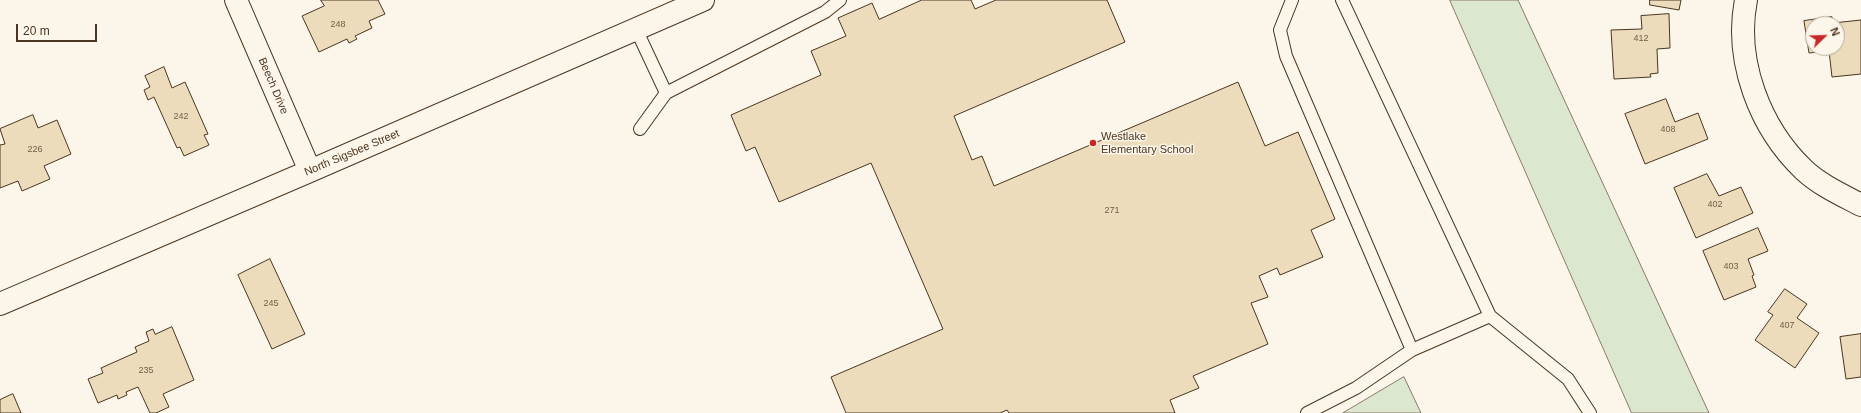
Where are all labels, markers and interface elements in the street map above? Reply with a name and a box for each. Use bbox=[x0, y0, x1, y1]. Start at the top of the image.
scale bar bbox=[18, 16, 99, 42]
north arrow bbox=[1805, 16, 1845, 56]
house number: 248 bbox=[330, 20, 346, 30]
text: 20 m bbox=[23, 24, 50, 38]
text: N bbox=[1828, 26, 1842, 38]
house number: 412 bbox=[1633, 34, 1649, 44]
street label: Beech Drive bbox=[255, 56, 291, 116]
house number: 242 bbox=[173, 112, 189, 122]
house number: 408 bbox=[1660, 125, 1676, 135]
street label: North Sigsbee Street bbox=[302, 127, 402, 179]
place label: Westlake Elementary School bbox=[1101, 130, 1193, 156]
marker: Westlake Elementary School bbox=[1088, 138, 1098, 148]
house number: 226 bbox=[27, 145, 43, 155]
house number: 402 bbox=[1707, 200, 1723, 210]
house number: 271 bbox=[1104, 206, 1120, 216]
house number: 403 bbox=[1723, 262, 1739, 272]
house number: 245 bbox=[263, 299, 279, 309]
house number: 407 bbox=[1779, 321, 1795, 331]
house number: 235 bbox=[138, 366, 154, 376]

